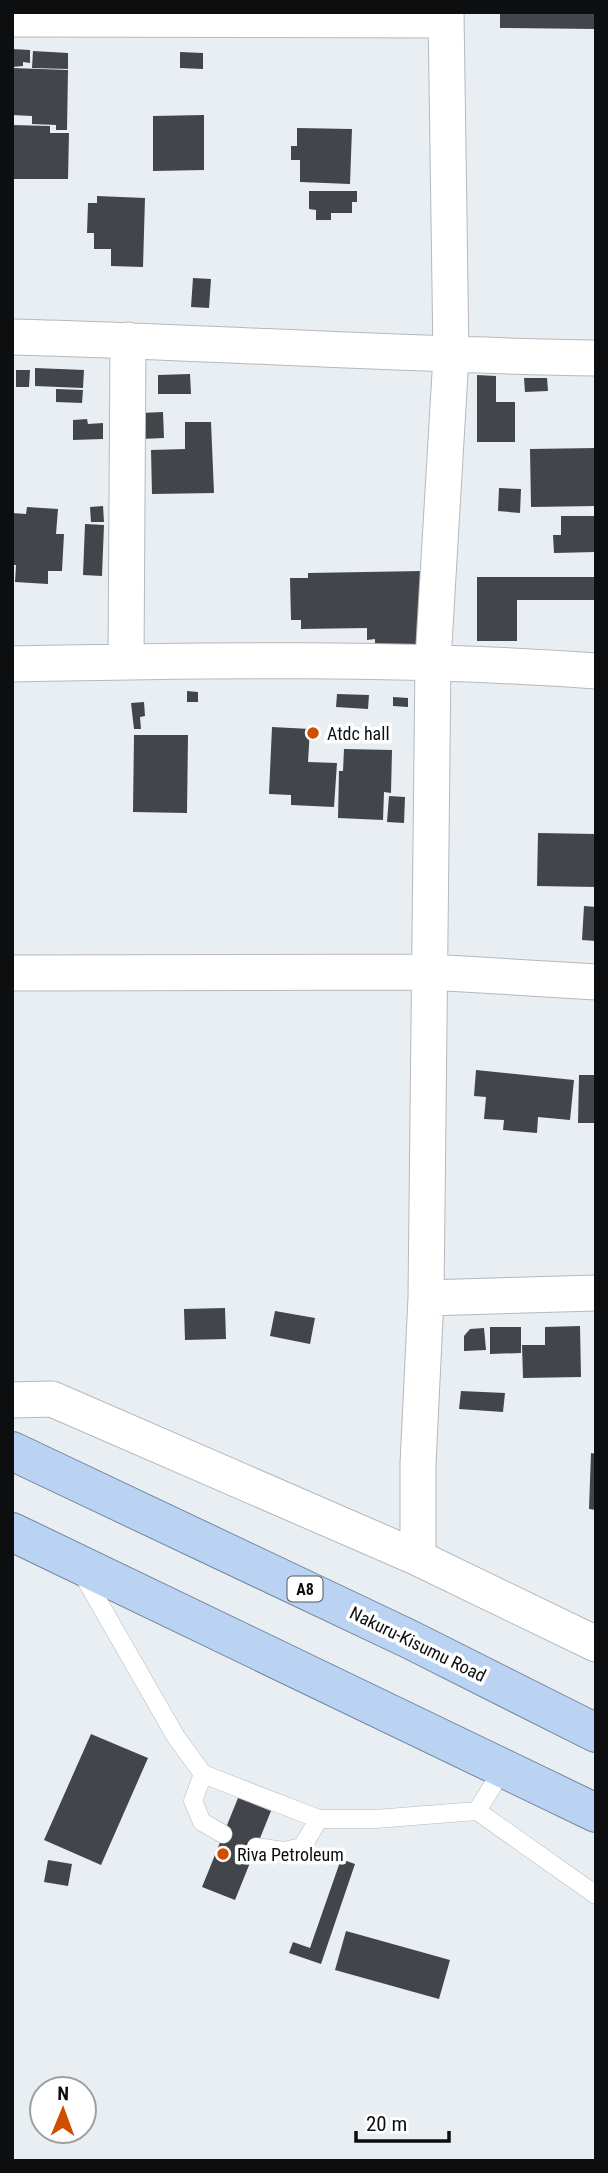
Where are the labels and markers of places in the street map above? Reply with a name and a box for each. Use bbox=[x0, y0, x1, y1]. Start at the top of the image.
place label: Atdc hall bbox=[327, 723, 390, 744]
marker: Atdc hall bbox=[305, 725, 321, 741]
place label: Riva Petroleum bbox=[237, 1844, 344, 1865]
marker: Riva Petroleum bbox=[215, 1846, 231, 1862]

